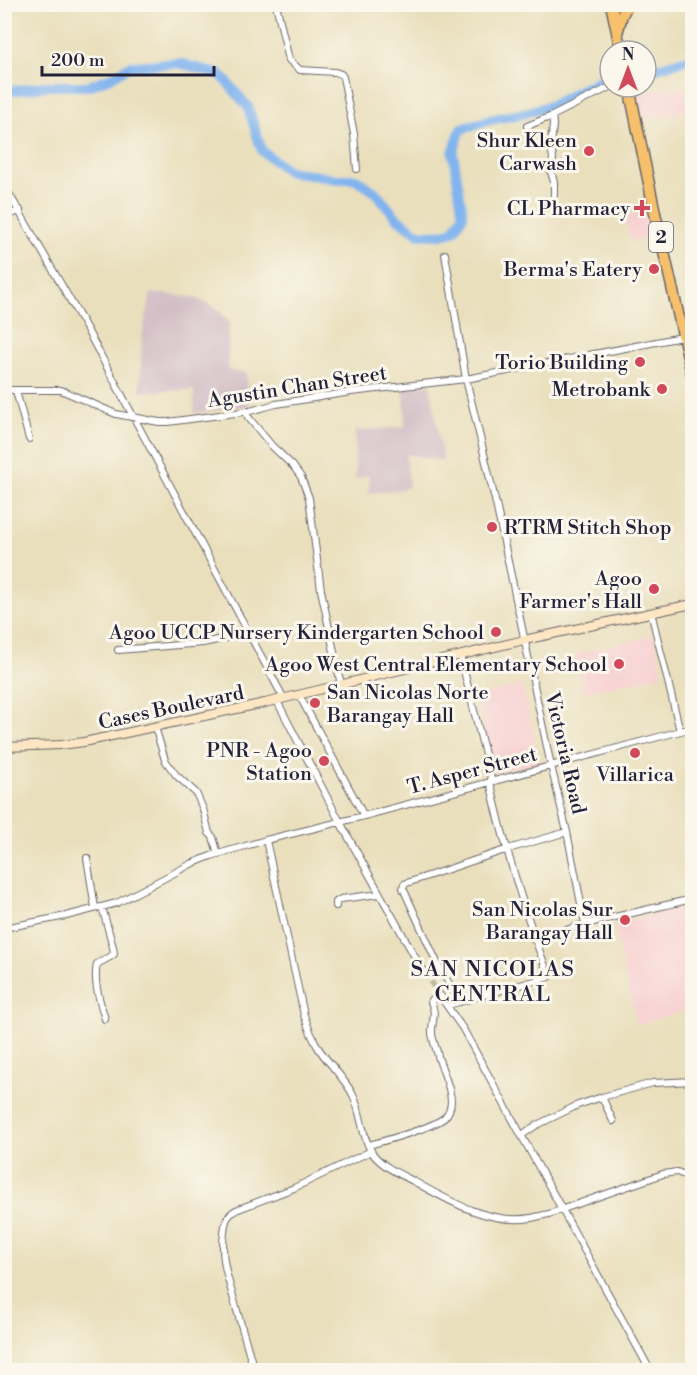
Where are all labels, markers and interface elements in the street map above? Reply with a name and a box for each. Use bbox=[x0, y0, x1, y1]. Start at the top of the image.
scale bar bbox=[42, 39, 214, 77]
north arrow bbox=[598, 39, 658, 99]
text: N bbox=[622, 45, 635, 65]
text: 200 m bbox=[51, 49, 105, 72]
place label: Shur Kleen Carwash bbox=[477, 129, 577, 177]
marker: Shur Kleen Carwash bbox=[582, 144, 596, 158]
place label: CL Pharmacy bbox=[507, 197, 630, 222]
marker: CL Pharmacy bbox=[635, 201, 649, 215]
road number: 2 bbox=[649, 222, 673, 252]
place label: Berma's Eatery bbox=[503, 258, 642, 283]
marker: Berma's Eatery bbox=[647, 262, 661, 276]
place label: Torio Building bbox=[495, 351, 629, 376]
marker: Torio Building bbox=[633, 355, 647, 369]
street label: Agustin Chan Street bbox=[205, 361, 388, 414]
place label: Metrobank bbox=[552, 378, 652, 403]
marker: Metrobank bbox=[655, 382, 669, 396]
place label: RTRM Stitch Shop bbox=[504, 516, 671, 541]
marker: RTRM Stitch Shop bbox=[485, 520, 499, 534]
place label: Agoo Farmer's Hall bbox=[519, 567, 642, 615]
marker: Agoo Farmer's Hall bbox=[647, 582, 661, 596]
place label: Agoo UCCP Nursery Kindergarten School bbox=[108, 621, 484, 646]
marker: Agoo UCCP Nursery Kindergarten School bbox=[489, 625, 503, 639]
place label: Agoo West Central Elementary School bbox=[264, 653, 607, 678]
marker: Agoo West Central Elementary School bbox=[612, 657, 626, 671]
street label: Cases Boulevard bbox=[96, 681, 247, 736]
place label: San Nicolas Norte Barangay Hall bbox=[326, 681, 488, 729]
street label: Victoria Road bbox=[538, 689, 591, 817]
marker: San Nicolas Norte Barangay Hall bbox=[308, 696, 322, 710]
place label: PNR - Agoo Station bbox=[206, 739, 312, 787]
street label: T. Asper Street bbox=[405, 742, 540, 801]
marker: Villarica bbox=[628, 746, 642, 760]
marker: PNR - Agoo Station bbox=[317, 754, 331, 768]
place label: Villarica bbox=[595, 763, 675, 788]
place label: San Nicolas Sur Barangay Hall bbox=[472, 898, 613, 946]
marker: San Nicolas Sur Barangay Hall bbox=[618, 913, 632, 927]
district label: SAN NICOLAS CENTRAL bbox=[411, 956, 575, 1008]

